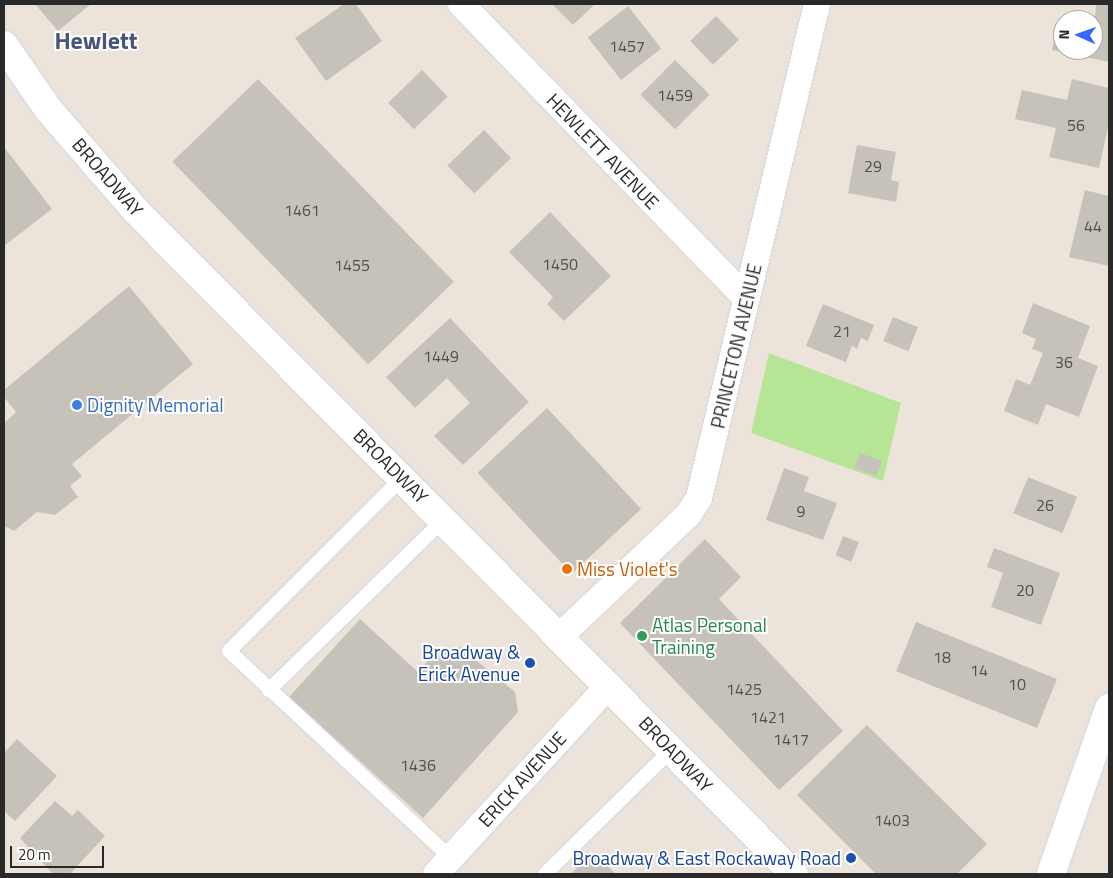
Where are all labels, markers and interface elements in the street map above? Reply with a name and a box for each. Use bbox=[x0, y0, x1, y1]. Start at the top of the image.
north arrow bbox=[1053, 10, 1103, 60]
district label: Hewlett bbox=[54, 27, 138, 55]
text: N bbox=[1053, 29, 1074, 40]
house number: 1457 bbox=[609, 36, 645, 56]
house number: 1459 bbox=[657, 85, 693, 105]
street label: HEWLETT AVENUE bbox=[542, 88, 664, 214]
house number: 56 bbox=[1067, 115, 1085, 135]
street label: BROADWAY bbox=[68, 133, 148, 221]
house number: 29 bbox=[864, 156, 882, 176]
house number: 1461 bbox=[284, 200, 320, 220]
house number: 44 bbox=[1084, 216, 1102, 236]
house number: 1450 bbox=[542, 254, 578, 274]
house number: 1455 bbox=[334, 255, 370, 275]
street label: PRINCETON AVENUE bbox=[706, 261, 766, 431]
house number: 21 bbox=[833, 321, 851, 341]
house number: 1449 bbox=[423, 346, 459, 366]
house number: 36 bbox=[1055, 352, 1073, 372]
place label: Dignity Memorial bbox=[87, 394, 224, 416]
marker: Dignity Memorial bbox=[71, 399, 83, 411]
street label: BROADWAY bbox=[349, 424, 433, 508]
house number: 26 bbox=[1036, 495, 1054, 515]
house number: 9 bbox=[797, 501, 805, 521]
place label: Miss Violet's bbox=[577, 558, 678, 580]
marker: Miss Violet's bbox=[561, 563, 573, 575]
house number: 20 bbox=[1016, 580, 1034, 600]
place label: Atlas Personal Training bbox=[652, 614, 767, 658]
marker: Atlas Personal Training bbox=[636, 630, 648, 642]
place label: Broadway & Erick Avenue bbox=[418, 641, 520, 685]
house number: 18 bbox=[933, 647, 951, 667]
marker: Broadway & Erick Avenue bbox=[524, 657, 536, 669]
house number: 14 bbox=[970, 660, 988, 680]
house number: 10 bbox=[1008, 674, 1026, 694]
house number: 1425 bbox=[726, 679, 762, 699]
house number: 1421 bbox=[750, 707, 786, 727]
street label: BROADWAY bbox=[634, 711, 718, 797]
street label: ERICK AVENUE bbox=[473, 727, 571, 831]
house number: 1417 bbox=[773, 729, 809, 749]
house number: 1436 bbox=[400, 755, 436, 775]
house number: 1403 bbox=[874, 810, 910, 830]
scale bar bbox=[12, 836, 106, 868]
text: 20 m bbox=[18, 843, 51, 866]
place label: Broadway & East Rockaway Road bbox=[572, 847, 841, 869]
marker: Broadway & East Rockaway Road bbox=[845, 852, 857, 864]

